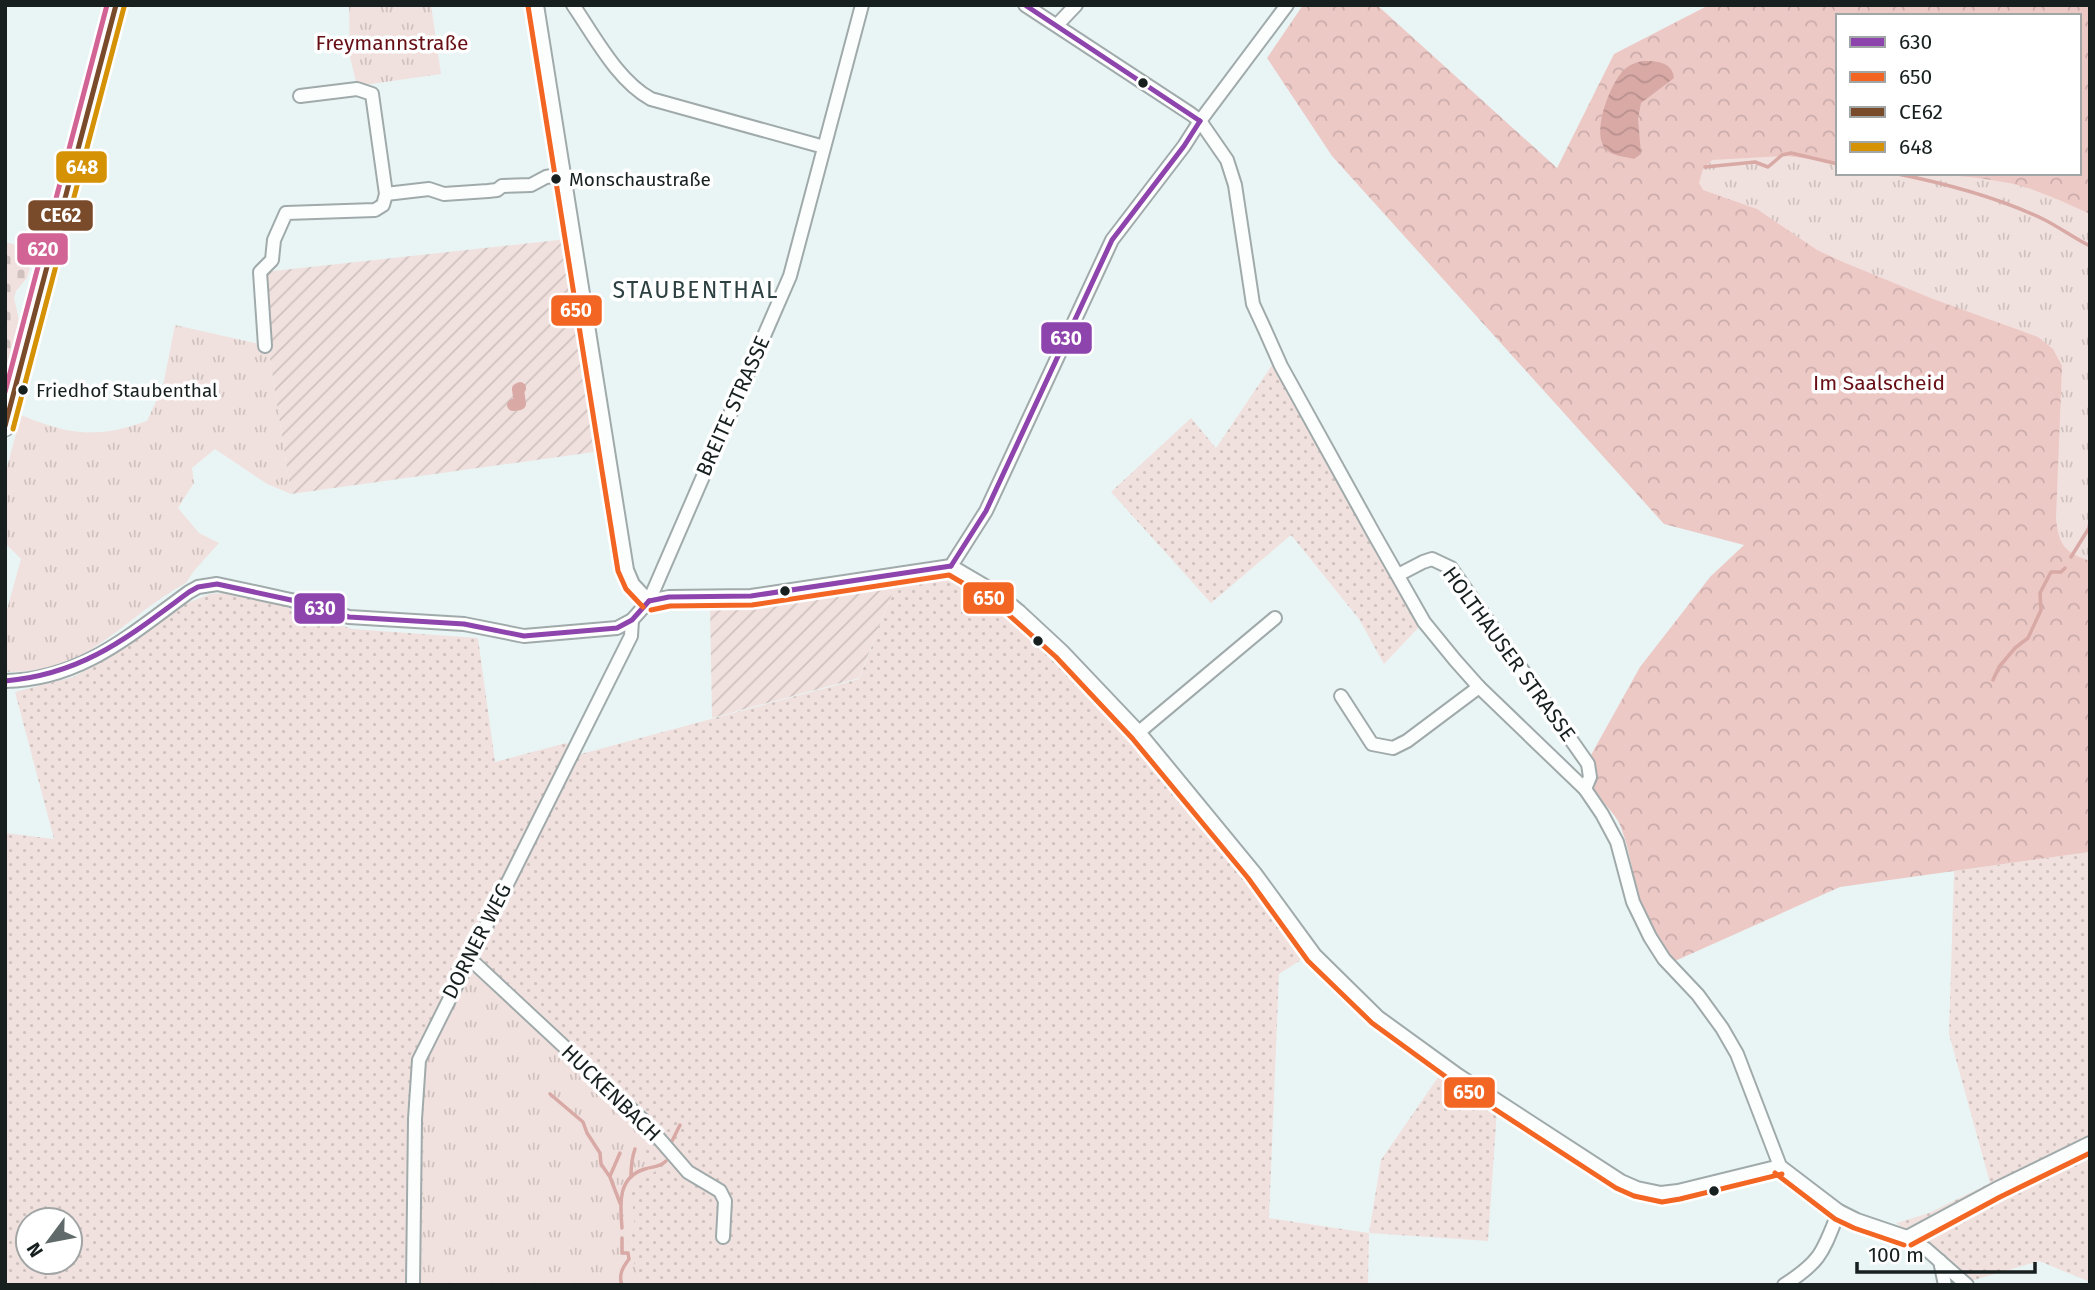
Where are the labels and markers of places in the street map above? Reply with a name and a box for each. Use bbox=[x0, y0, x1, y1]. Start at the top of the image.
unlabelled marker bbox=[1136, 76, 1150, 90]
place label: Monschaustraße bbox=[569, 168, 711, 191]
marker: Monschaustraße bbox=[549, 172, 563, 186]
place label: Friedhof Staubenthal bbox=[36, 379, 218, 402]
marker: Friedhof Staubenthal bbox=[16, 383, 30, 397]
unlabelled marker bbox=[778, 584, 792, 598]
unlabelled marker bbox=[1031, 634, 1045, 648]
unlabelled marker bbox=[1707, 1184, 1721, 1198]

